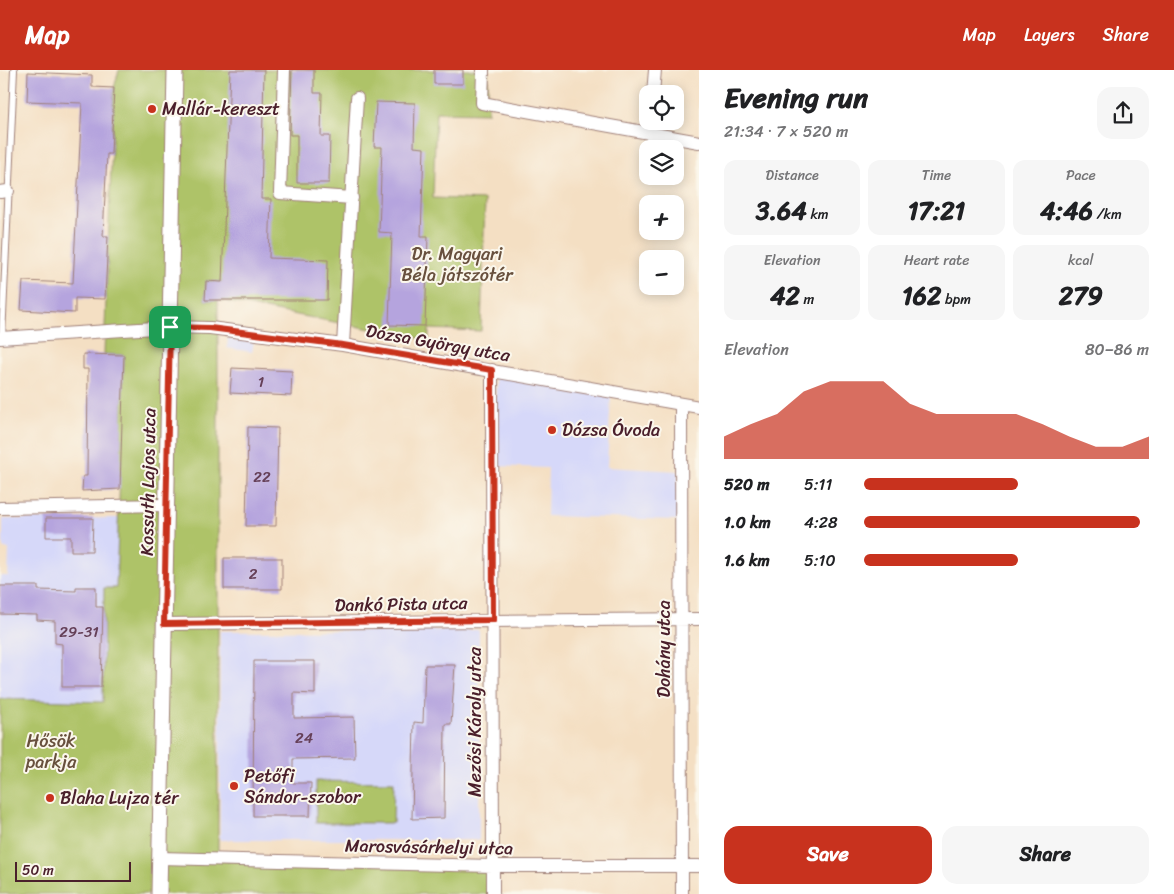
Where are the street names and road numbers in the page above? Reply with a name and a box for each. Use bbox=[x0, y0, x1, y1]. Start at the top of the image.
street label: Dózsa György utca bbox=[363, 315, 514, 372]
street label: Kossuth Lajos utca bbox=[131, 408, 165, 556]
street label: Dankó Pista utca bbox=[334, 587, 469, 621]
street label: Dohány utca bbox=[648, 600, 680, 698]
street label: Mezősi Károly utca bbox=[459, 646, 491, 797]
street label: Marosvásárhelyi utca bbox=[345, 830, 513, 864]

